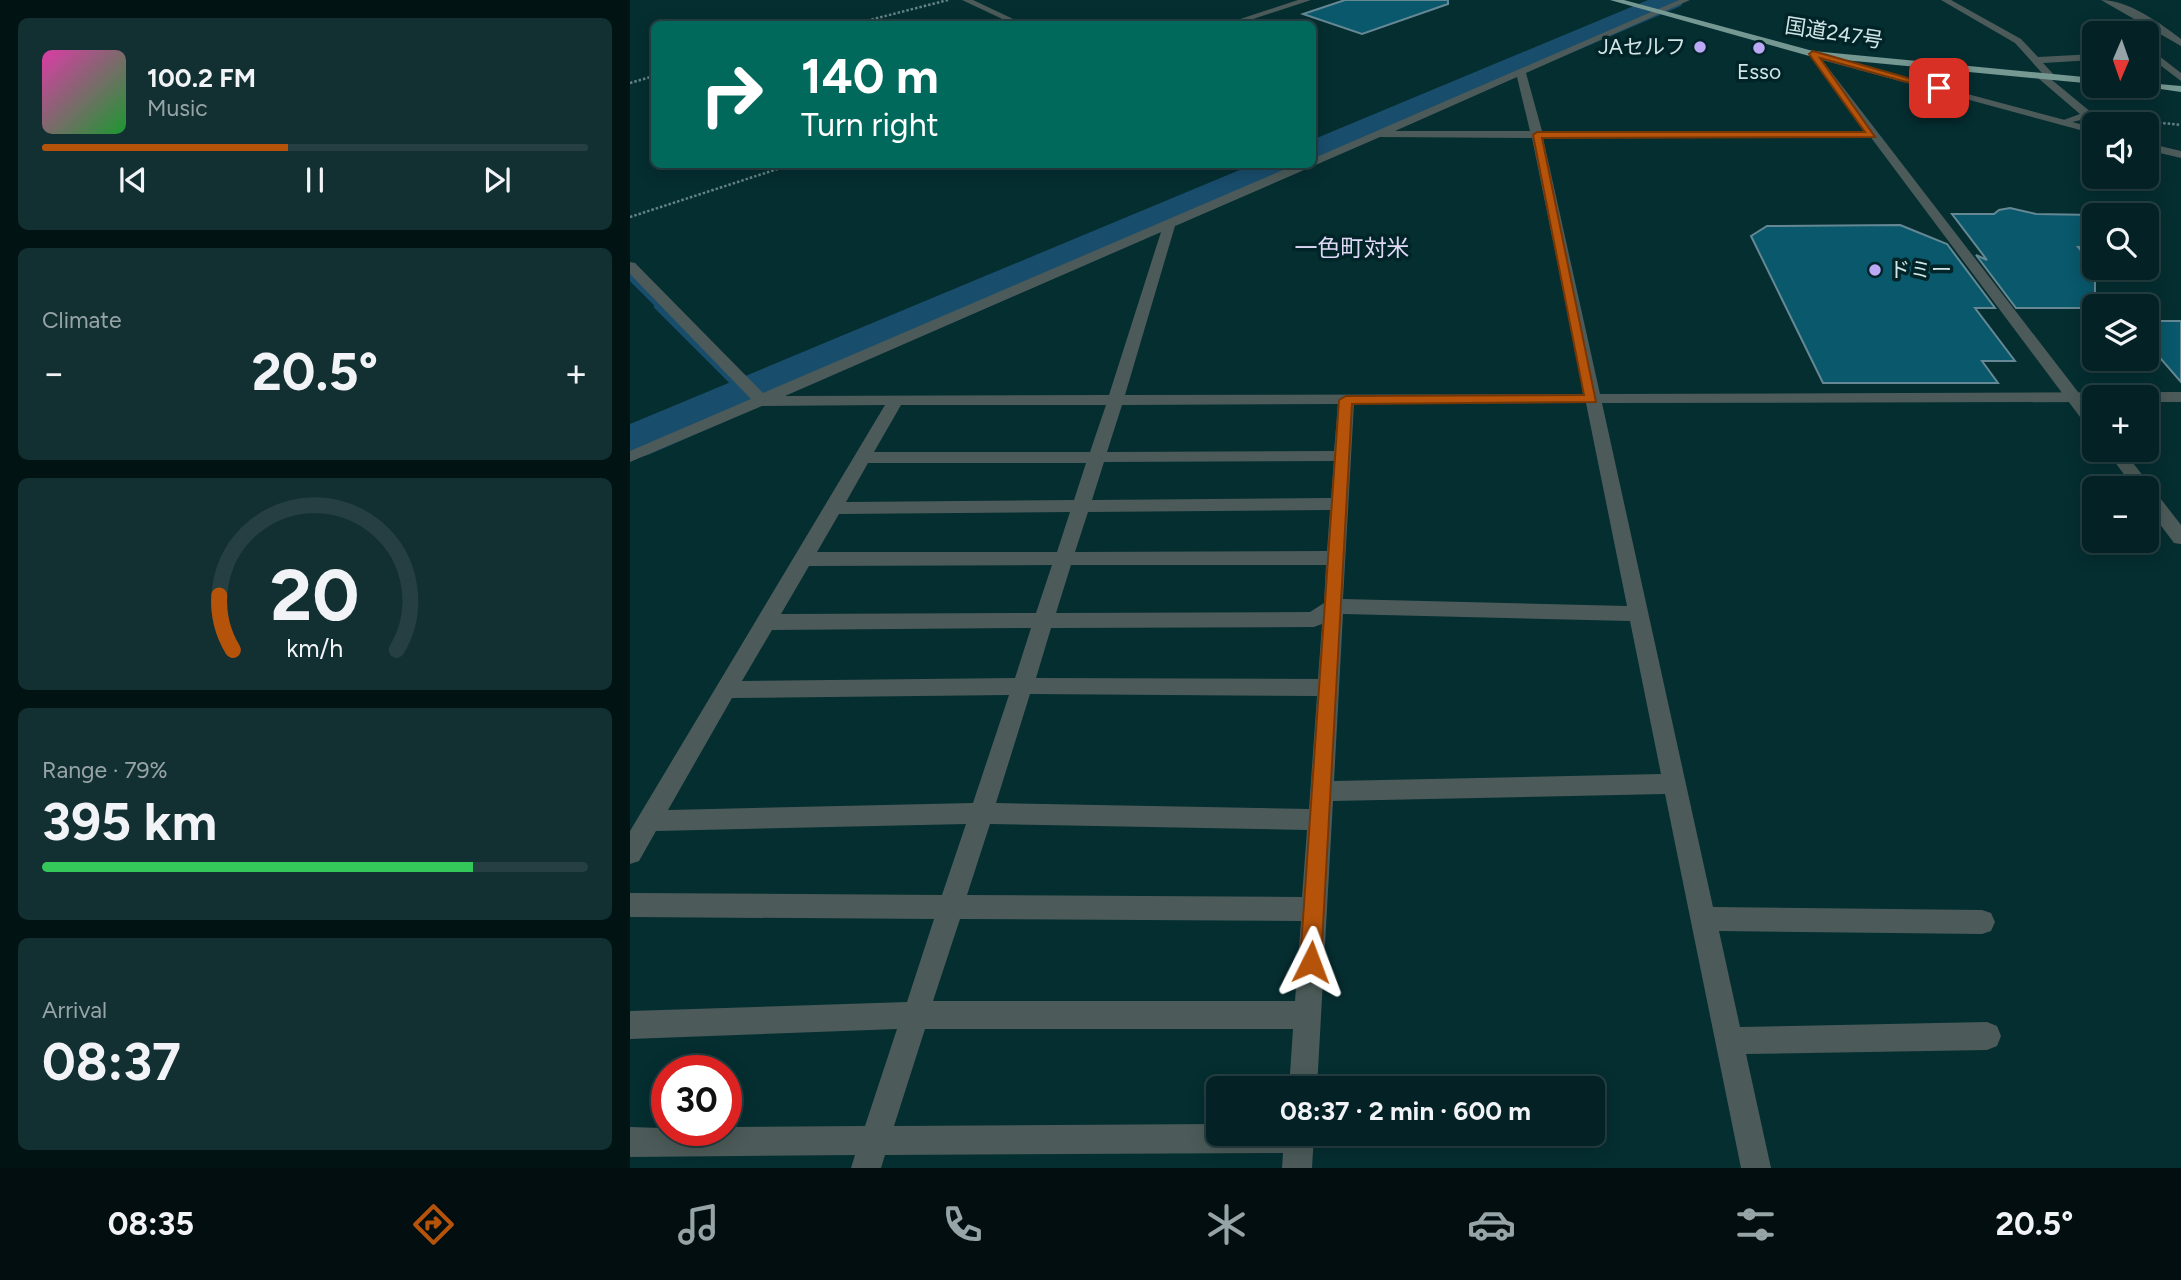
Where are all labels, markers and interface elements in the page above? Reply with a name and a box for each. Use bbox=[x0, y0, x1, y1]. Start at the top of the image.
street label: 国道247号 bbox=[1783, 12, 1885, 53]
north arrow bbox=[2082, 21, 2160, 98]
map controls bbox=[2082, 21, 2159, 553]
place label: JAセルフ bbox=[1598, 34, 1686, 59]
marker: JAセルフ bbox=[1692, 39, 1708, 55]
marker: Esso bbox=[1751, 40, 1767, 56]
text: 140 m bbox=[801, 46, 939, 105]
icon: right bbox=[686, 49, 777, 140]
pin bbox=[1909, 58, 1969, 118]
place label: Esso bbox=[1737, 59, 1781, 84]
text: 100.2 FM bbox=[147, 62, 256, 94]
icon: arrive bbox=[1920, 69, 1958, 107]
text: Music bbox=[147, 94, 208, 122]
text: Turn right bbox=[801, 106, 939, 144]
button: sound bbox=[2082, 112, 2159, 189]
icon: previous bbox=[114, 161, 152, 199]
icon: pause bbox=[296, 161, 334, 199]
icon: next bbox=[478, 161, 516, 199]
button: search bbox=[2082, 203, 2159, 280]
district label: 一色町対米 bbox=[1295, 234, 1410, 262]
place label: ドミー bbox=[1889, 257, 1952, 282]
marker: ドミー bbox=[1867, 262, 1883, 278]
button: layers bbox=[2082, 294, 2159, 371]
text: Climate bbox=[42, 306, 121, 334]
text: 20.5° bbox=[252, 341, 378, 403]
text: − bbox=[42, 350, 66, 396]
text: + bbox=[564, 350, 588, 396]
button: + bbox=[2082, 385, 2159, 462]
button: − bbox=[2082, 476, 2159, 553]
text: 20 bbox=[270, 551, 360, 638]
text: km/h bbox=[286, 633, 344, 663]
text: Range · 79% bbox=[42, 756, 168, 784]
text: 395 km bbox=[42, 791, 217, 853]
position arrow bbox=[1274, 925, 1348, 999]
text: Arrival bbox=[42, 996, 107, 1024]
text: 08:37 bbox=[42, 1031, 181, 1093]
speed limit sign: 30 bbox=[651, 1055, 742, 1146]
text: 08:37 · 2 min · 600 m bbox=[1280, 1095, 1531, 1127]
icon: directions bbox=[409, 1200, 458, 1249]
icon: music bbox=[674, 1200, 723, 1249]
icon: phone bbox=[938, 1200, 987, 1249]
icon: climate bbox=[1202, 1200, 1251, 1249]
icon: car bbox=[1467, 1200, 1516, 1249]
icon: filters bbox=[1731, 1200, 1780, 1249]
text: 08:35 bbox=[108, 1205, 194, 1243]
text: 20.5° bbox=[1995, 1205, 2073, 1243]

